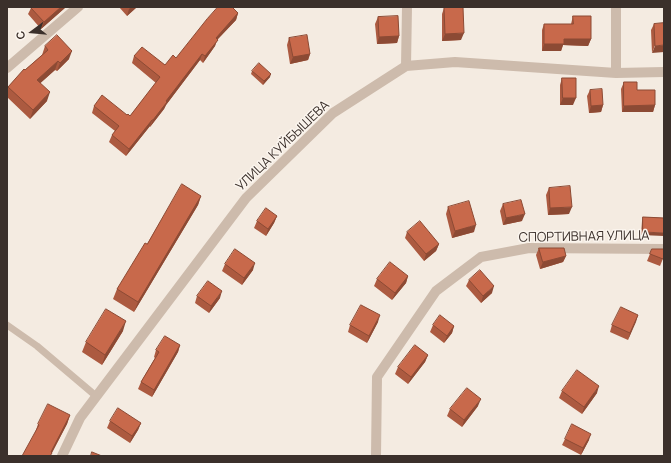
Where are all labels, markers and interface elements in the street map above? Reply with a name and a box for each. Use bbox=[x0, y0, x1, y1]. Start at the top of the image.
north arrow bbox=[12, 12, 52, 52]
text: С bbox=[12, 29, 28, 41]
street label: УЛИЦА КУЙБЫШЕВА bbox=[233, 97, 333, 195]
street label: СПОРТИВНАЯ УЛИЦА bbox=[518, 228, 650, 246]

